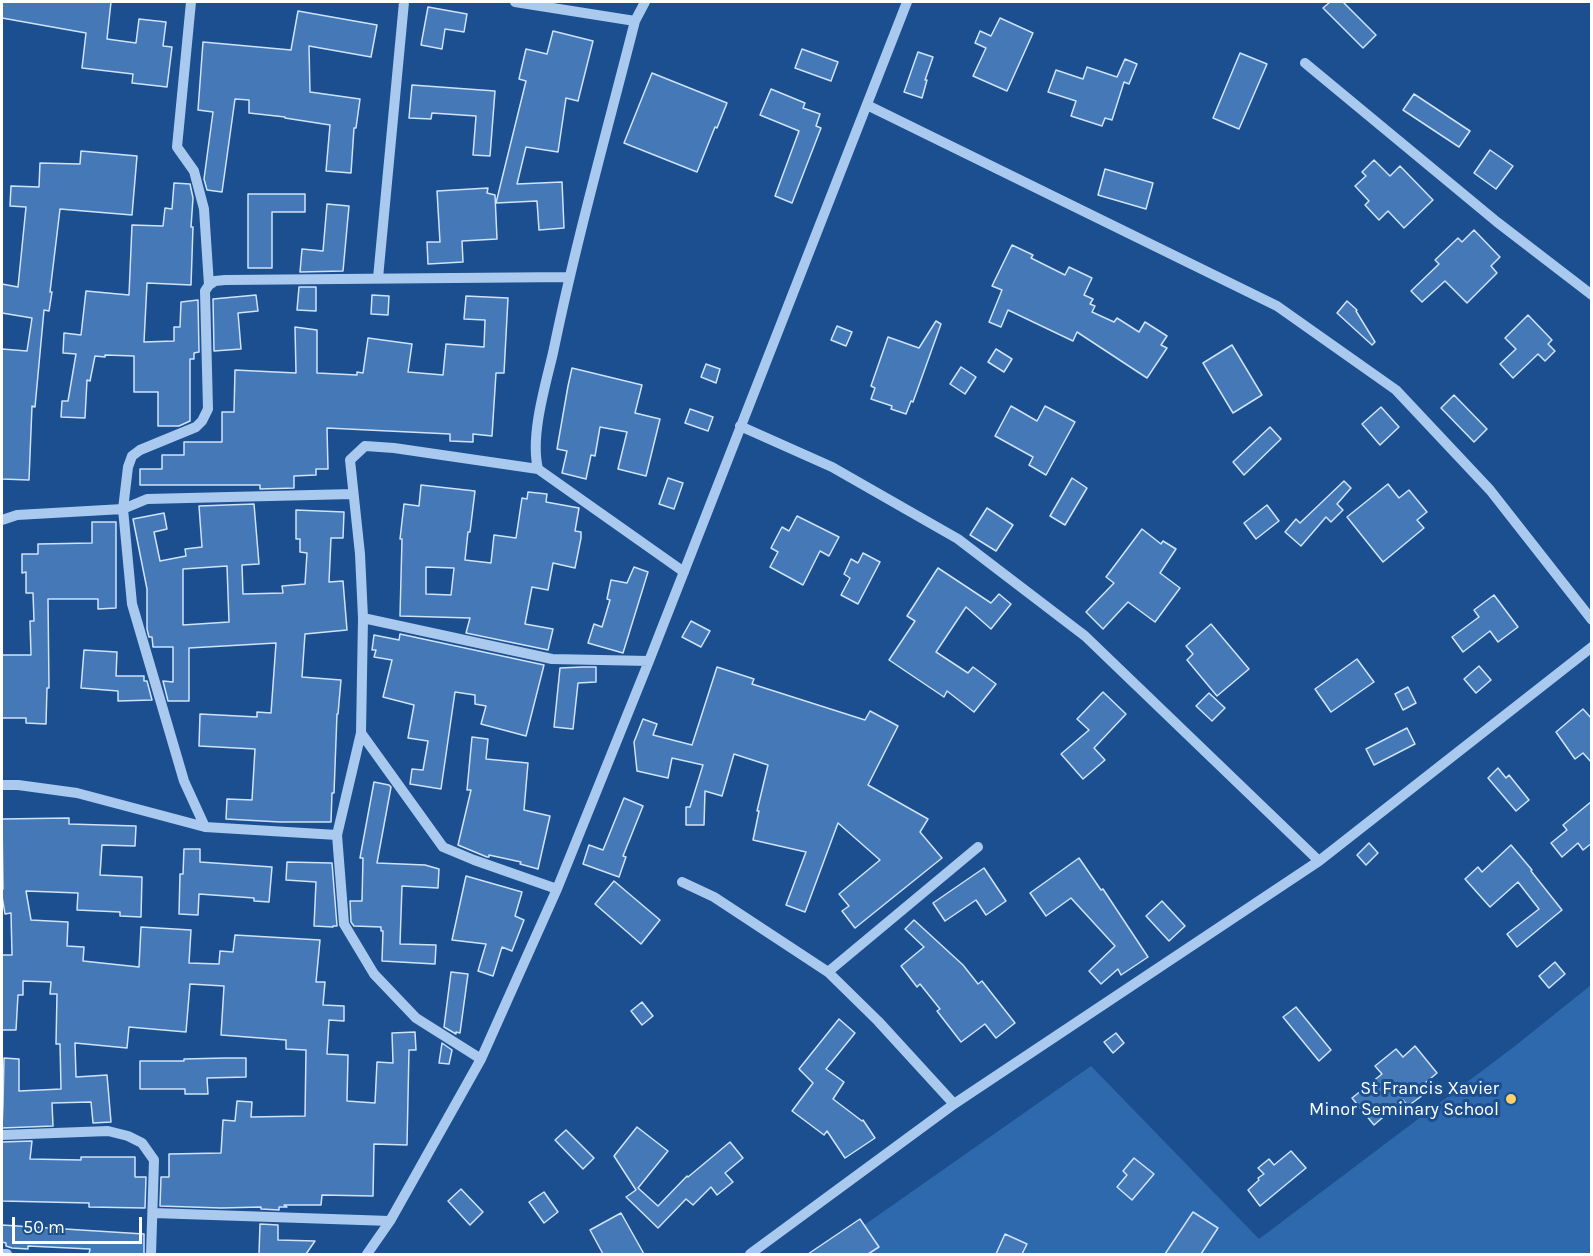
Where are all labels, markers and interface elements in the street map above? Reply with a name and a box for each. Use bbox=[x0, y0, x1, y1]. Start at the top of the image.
place label: St Francis Xavier Minor Seminary School bbox=[1309, 1078, 1499, 1120]
marker: St Francis Xavier Minor Seminary School bbox=[1504, 1092, 1518, 1106]
scale bar bbox=[15, 1205, 146, 1243]
text: 50 m bbox=[23, 1216, 65, 1238]

